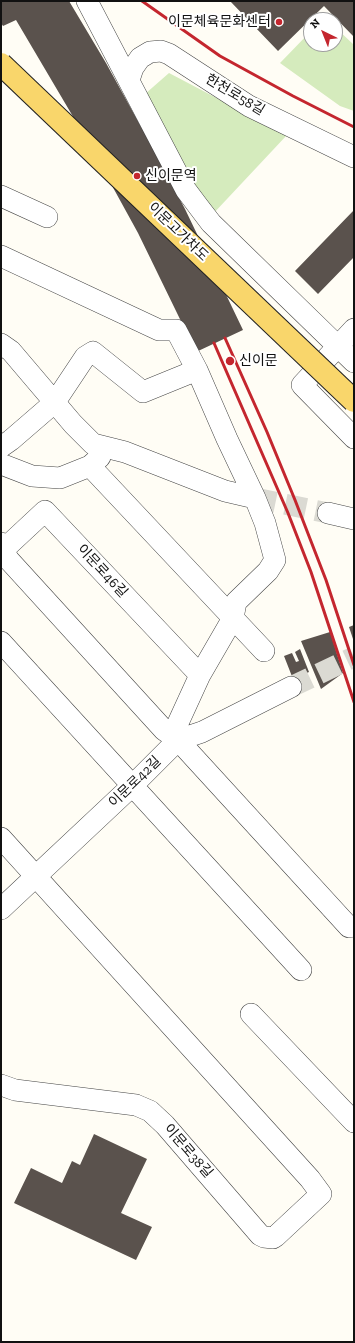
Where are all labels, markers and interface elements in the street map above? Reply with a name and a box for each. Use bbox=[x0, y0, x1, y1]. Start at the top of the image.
north arrow bbox=[303, 12, 343, 52]
place label: 이문체육문화센터 bbox=[168, 14, 271, 30]
text: N bbox=[308, 16, 323, 31]
marker: 이문체육문화센터 bbox=[274, 17, 284, 27]
street label: 한천로58길 bbox=[202, 71, 268, 119]
place label: 신이문역 bbox=[145, 168, 197, 184]
marker: 신이문역 bbox=[132, 171, 142, 181]
street label: 이문고가차도 bbox=[144, 199, 212, 265]
place label: 신이문 bbox=[239, 353, 278, 369]
marker: 신이문 bbox=[224, 355, 236, 367]
street label: 이문로46길 bbox=[73, 541, 131, 601]
street label: 이문로42길 bbox=[105, 753, 165, 811]
street label: 이문로38길 bbox=[160, 1121, 216, 1181]

